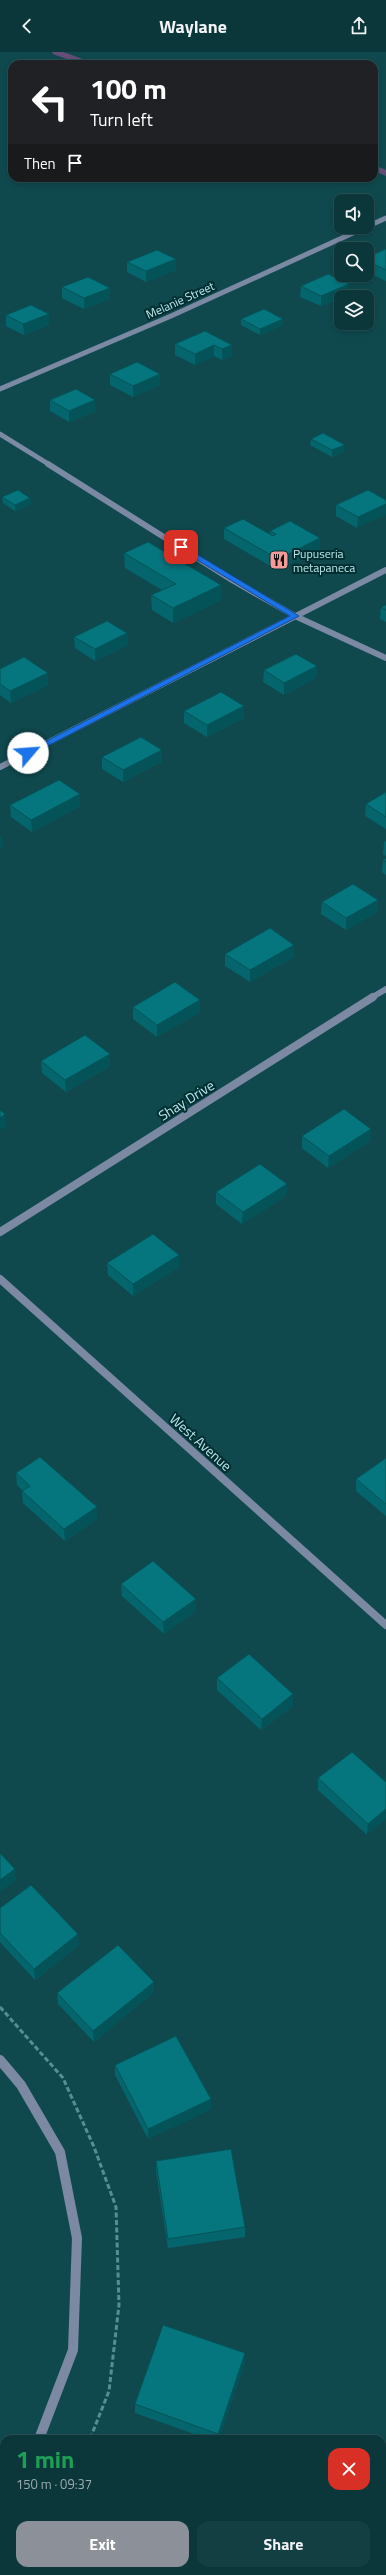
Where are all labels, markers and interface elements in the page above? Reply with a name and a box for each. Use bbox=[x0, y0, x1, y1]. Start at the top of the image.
text: Waylane bbox=[159, 13, 227, 40]
icon: back bbox=[16, 15, 38, 37]
icon: share bbox=[348, 15, 370, 37]
text: 100 m bbox=[90, 67, 167, 110]
icon: left bbox=[24, 76, 76, 128]
text: Turn left bbox=[90, 106, 153, 133]
text: Then bbox=[24, 152, 56, 175]
icon: arrive bbox=[64, 152, 86, 174]
map controls bbox=[334, 194, 374, 330]
button: sound bbox=[334, 194, 374, 234]
button: search bbox=[334, 242, 374, 282]
street label: Melanie Street bbox=[143, 276, 218, 324]
button: layers bbox=[334, 290, 374, 330]
pin bbox=[164, 530, 198, 564]
icon: arrive bbox=[170, 536, 192, 558]
place label: Pupuseria metapaneca bbox=[293, 544, 355, 577]
restaurant icon: Pupuseria metapaneca bbox=[268, 549, 290, 571]
position arrow bbox=[7, 732, 49, 774]
street label: Shay Drive bbox=[154, 1075, 218, 1125]
street label: West Avenue bbox=[165, 1408, 237, 1476]
text: 1 min bbox=[16, 2441, 74, 2477]
button: close bbox=[328, 2448, 370, 2490]
text: 150 m · 09:37 bbox=[16, 2474, 92, 2494]
button: Exit bbox=[16, 2521, 189, 2567]
button: Share bbox=[197, 2521, 370, 2567]

